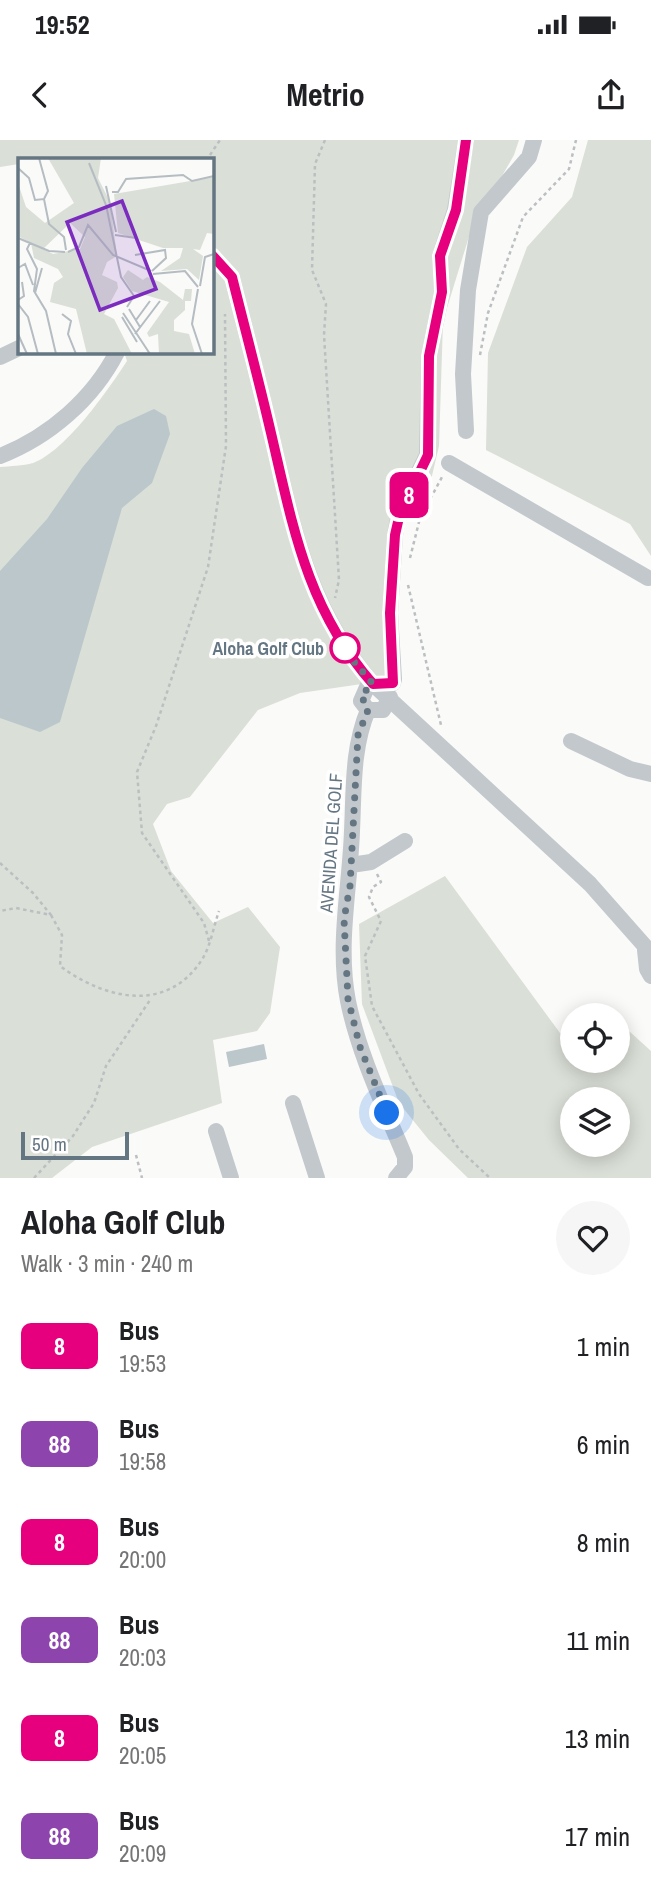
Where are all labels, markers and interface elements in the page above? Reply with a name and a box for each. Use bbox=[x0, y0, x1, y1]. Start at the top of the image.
text: 19:52 bbox=[35, 7, 90, 42]
text: Metrio bbox=[286, 73, 365, 116]
icon: back bbox=[21, 76, 59, 114]
icon: share bbox=[592, 76, 630, 114]
inset map bbox=[18, 158, 214, 354]
line badge: 8 bbox=[386, 472, 432, 518]
text: 8 bbox=[404, 479, 414, 511]
marker: Aloha Golf Club bbox=[330, 633, 360, 663]
place label: Aloha Golf Club bbox=[212, 636, 324, 661]
street label: AVENIDA DEL GOLF bbox=[314, 773, 348, 914]
map controls bbox=[560, 1003, 630, 1157]
button: locate bbox=[560, 1003, 630, 1073]
button: layers bbox=[560, 1087, 630, 1157]
your location bbox=[369, 1095, 404, 1130]
scale bar bbox=[21, 1129, 130, 1161]
text: 50 m bbox=[32, 1131, 67, 1157]
text: Aloha Golf Club bbox=[21, 1200, 225, 1244]
button: heart bbox=[556, 1201, 630, 1275]
text: Walk · 3 min · 240 m bbox=[21, 1248, 193, 1279]
text: Bus bbox=[119, 1313, 159, 1348]
text: 1 min bbox=[577, 1329, 630, 1364]
text: 8 bbox=[54, 1330, 65, 1362]
text: 19:53 bbox=[119, 1348, 166, 1379]
text: Bus bbox=[119, 1411, 159, 1446]
text: 6 min bbox=[577, 1427, 630, 1462]
text: 88 bbox=[49, 1428, 70, 1460]
text: 19:58 bbox=[119, 1446, 166, 1477]
text: Bus bbox=[119, 1509, 159, 1544]
text: 8 min bbox=[577, 1525, 630, 1560]
text: 8 bbox=[54, 1526, 65, 1558]
text: 20:00 bbox=[119, 1544, 166, 1575]
text: Bus bbox=[119, 1607, 159, 1642]
text: 11 min bbox=[566, 1623, 630, 1658]
text: 88 bbox=[49, 1624, 70, 1656]
text: 20:03 bbox=[119, 1642, 166, 1673]
text: Bus bbox=[119, 1705, 159, 1740]
text: 13 min bbox=[565, 1721, 630, 1756]
text: 8 bbox=[54, 1722, 65, 1754]
text: 20:05 bbox=[119, 1740, 166, 1771]
text: Bus bbox=[119, 1803, 159, 1838]
text: 17 min bbox=[565, 1819, 630, 1854]
text: 88 bbox=[49, 1820, 70, 1852]
text: 20:09 bbox=[119, 1838, 166, 1869]

